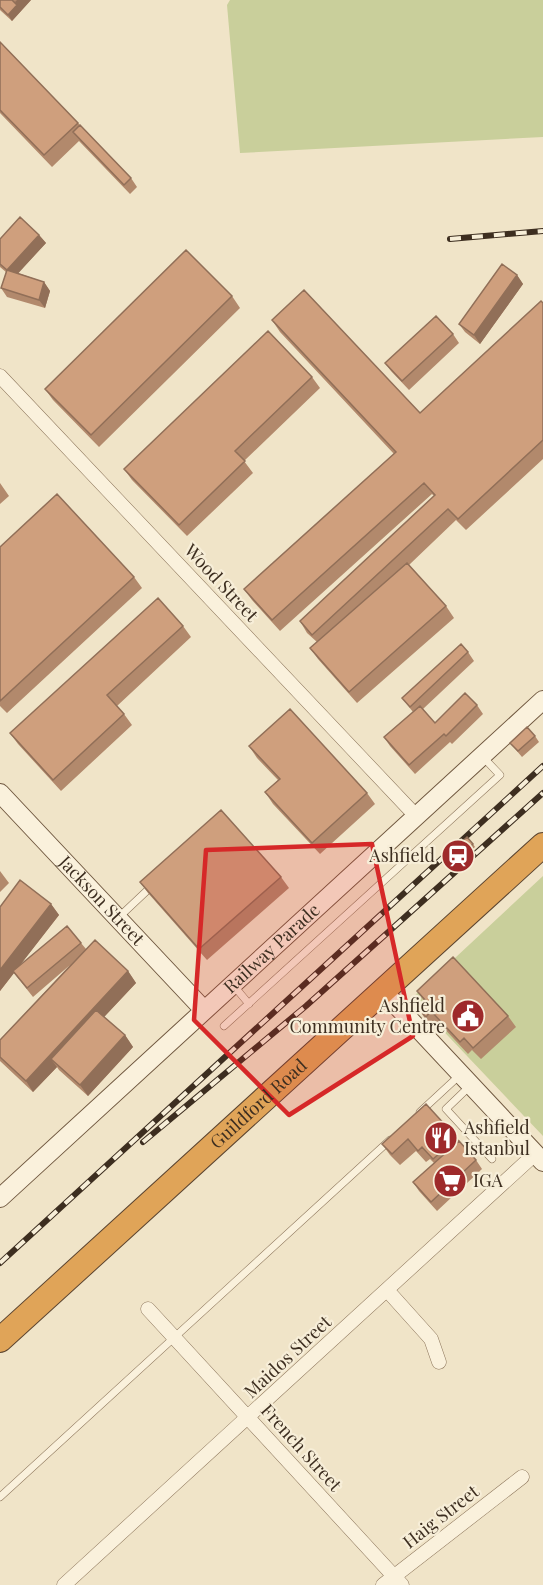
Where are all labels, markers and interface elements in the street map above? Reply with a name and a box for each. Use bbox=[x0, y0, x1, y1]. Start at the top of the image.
street label: Wood Street bbox=[179, 538, 264, 627]
station icon: Ashfield bbox=[440, 838, 476, 874]
place label: Ashfield bbox=[368, 843, 436, 867]
street label: Jackson Street bbox=[53, 849, 151, 951]
street label: Railway Parade bbox=[218, 898, 325, 998]
place label: Ashfield Community Centre bbox=[289, 993, 446, 1038]
public building icon: Ashfield Community Centre bbox=[450, 998, 486, 1034]
street label: Guildford Road bbox=[204, 1053, 312, 1154]
place label: Ashfield Istanbul bbox=[463, 1115, 530, 1160]
restaurant icon: Ashfield Istanbul bbox=[423, 1120, 459, 1156]
supermarket icon: IGA bbox=[432, 1163, 468, 1199]
place label: IGA bbox=[473, 1168, 504, 1192]
street label: Maidos Street bbox=[239, 1309, 337, 1403]
street label: French Street bbox=[256, 1398, 348, 1497]
street label: Haig Street bbox=[397, 1479, 484, 1553]

